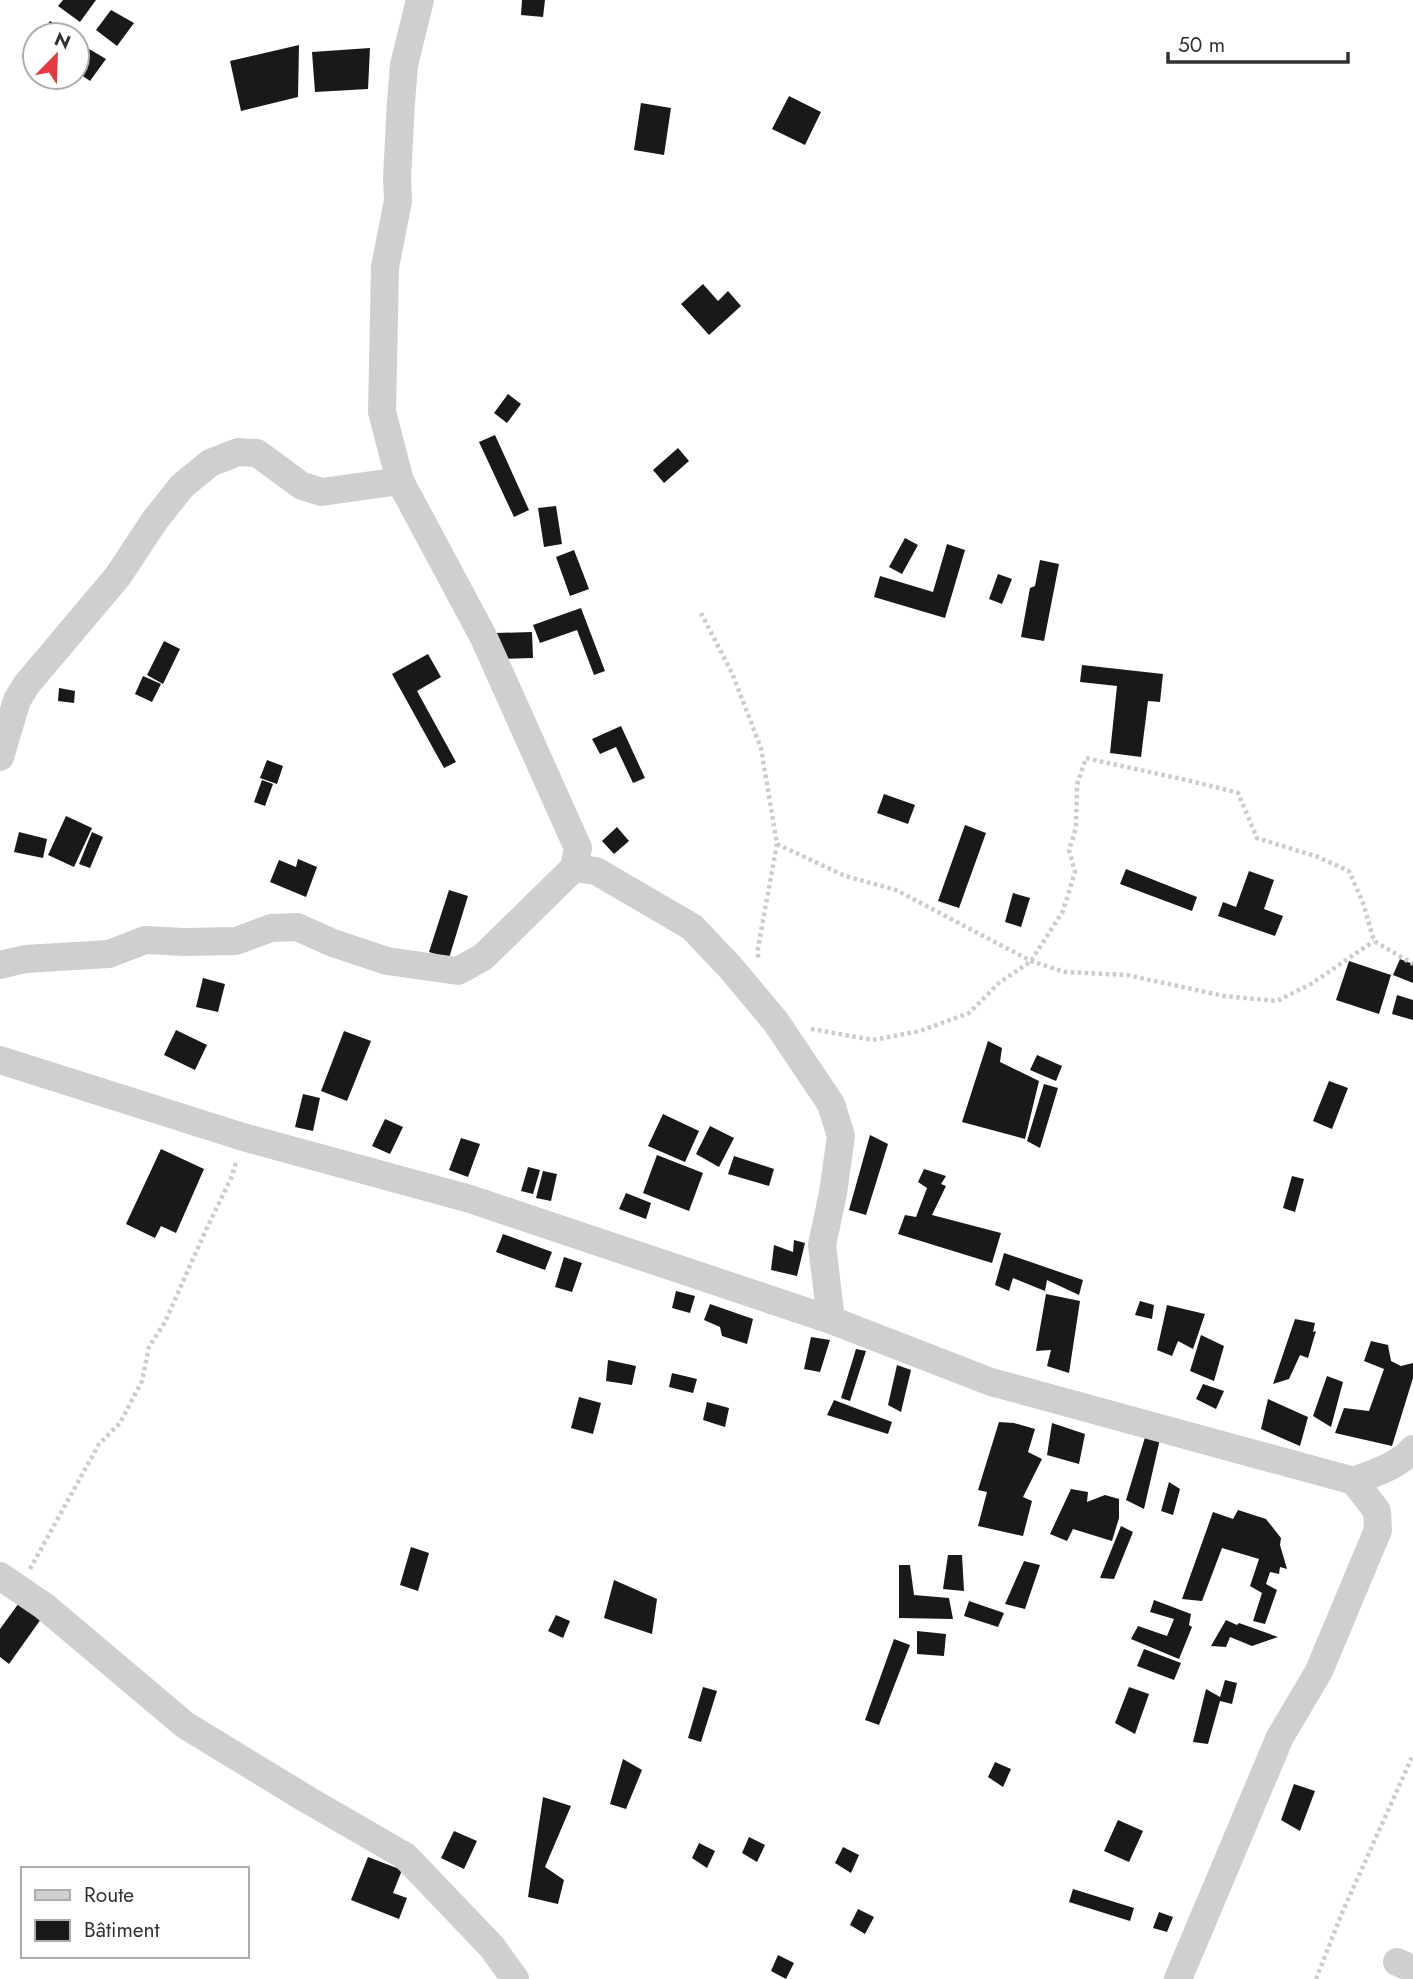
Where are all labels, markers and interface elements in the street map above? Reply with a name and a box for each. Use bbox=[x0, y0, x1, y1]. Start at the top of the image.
north arrow bbox=[21, 21, 91, 91]
scale bar bbox=[1168, 21, 1348, 65]
text: N bbox=[50, 25, 75, 56]
text: 50 m bbox=[1178, 30, 1225, 60]
legend bbox=[21, 1867, 248, 1958]
text: Route bbox=[84, 1880, 134, 1910]
text: Bâtiment bbox=[84, 1915, 160, 1945]

